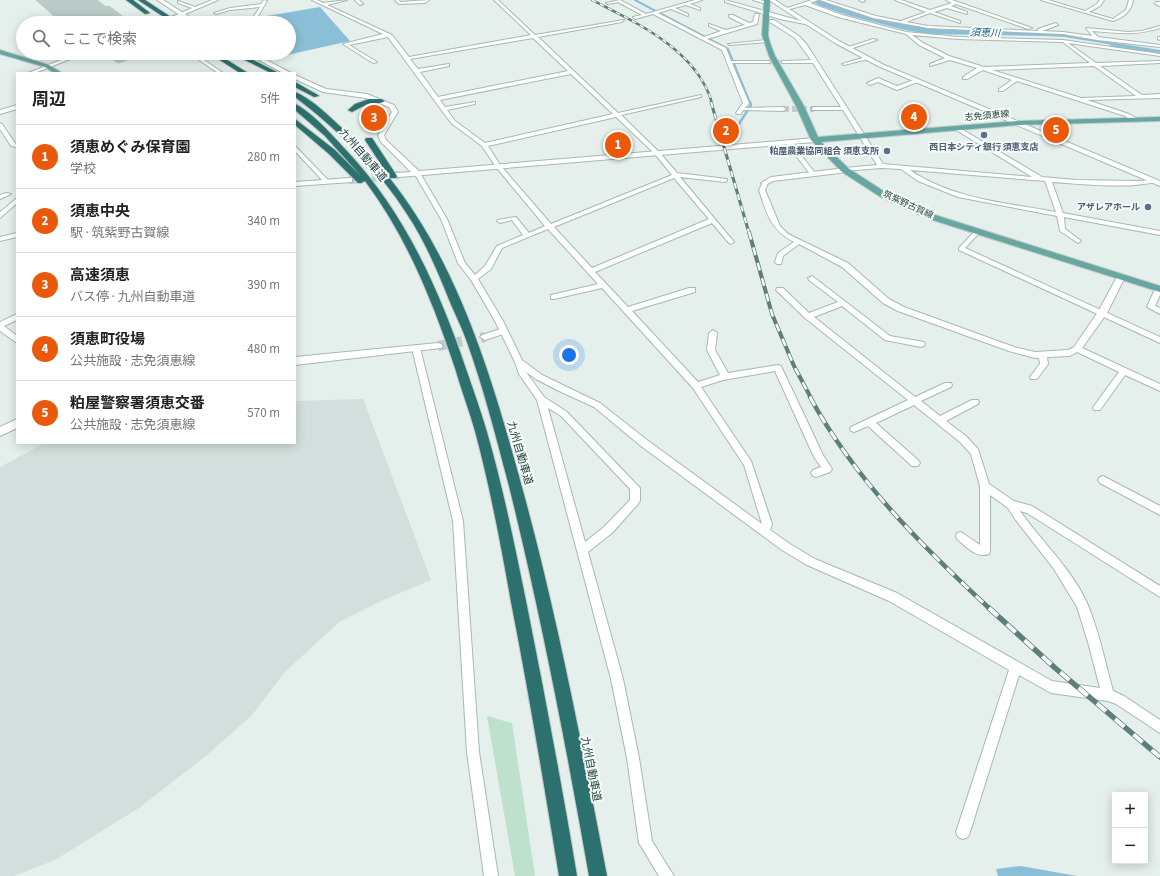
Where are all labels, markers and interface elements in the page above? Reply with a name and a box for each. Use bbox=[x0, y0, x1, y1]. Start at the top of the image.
search box bbox=[16, 16, 296, 60]
water label: 須恵川 bbox=[970, 25, 1001, 41]
icon: search bbox=[30, 27, 52, 49]
text: ここで検索 bbox=[62, 29, 137, 50]
text: 周辺 bbox=[32, 88, 66, 112]
text: 5件 bbox=[261, 90, 280, 108]
pin: 4 bbox=[901, 102, 927, 132]
pin: 3 bbox=[361, 103, 387, 133]
street label: 志免須恵線 bbox=[964, 107, 1011, 124]
pin: 5 bbox=[1043, 115, 1069, 145]
pin: 2 bbox=[713, 116, 739, 146]
street label: 九州自動車道 bbox=[336, 125, 390, 185]
pin: 1 bbox=[605, 130, 631, 160]
marker: 西日本シティ銀行 須恵支店 bbox=[979, 130, 989, 140]
text: 須恵めぐみ保育園 bbox=[70, 137, 190, 158]
place label: 西日本シティ銀行 須恵支店 bbox=[929, 141, 1039, 154]
place label: 粕屋農業協同組合 須恵支所 bbox=[769, 145, 879, 158]
marker: 粕屋農業協同組合 須恵支所 bbox=[882, 146, 892, 156]
text: 1 bbox=[42, 148, 48, 166]
text: 280 m bbox=[247, 148, 280, 166]
text: 学校 bbox=[70, 160, 96, 178]
street label: 筑紫野古賀線 bbox=[881, 188, 936, 223]
text: 須恵中央 bbox=[70, 201, 130, 222]
place label: アザレアホール bbox=[1077, 201, 1140, 214]
marker: アザレアホール bbox=[1143, 202, 1153, 212]
text: 2 bbox=[42, 212, 48, 230]
text: 340 m bbox=[247, 212, 280, 230]
text: 駅 · 筑紫野古賀線 bbox=[70, 224, 169, 242]
text: 高速須恵 bbox=[70, 265, 130, 286]
text: 3 bbox=[42, 276, 48, 294]
text: 390 m bbox=[247, 276, 280, 294]
text: バス停 · 九州自動車道 bbox=[70, 288, 195, 306]
text: 須恵町役場 bbox=[70, 329, 145, 350]
text: 4 bbox=[42, 340, 48, 358]
text: 480 m bbox=[247, 340, 280, 358]
your location bbox=[559, 345, 579, 365]
text: 公共施設 · 志免須恵線 bbox=[70, 352, 195, 370]
text: 粕屋警察署須恵交番 bbox=[70, 393, 205, 414]
text: 5 bbox=[42, 404, 48, 422]
text: 570 m bbox=[247, 404, 280, 422]
text: 公共施設 · 志免須恵線 bbox=[70, 416, 195, 434]
street label: 九州自動車道 bbox=[504, 419, 536, 487]
street label: 九州自動車道 bbox=[577, 735, 605, 803]
map controls bbox=[1112, 792, 1148, 864]
button: + bbox=[1112, 792, 1148, 828]
button: − bbox=[1112, 828, 1148, 864]

